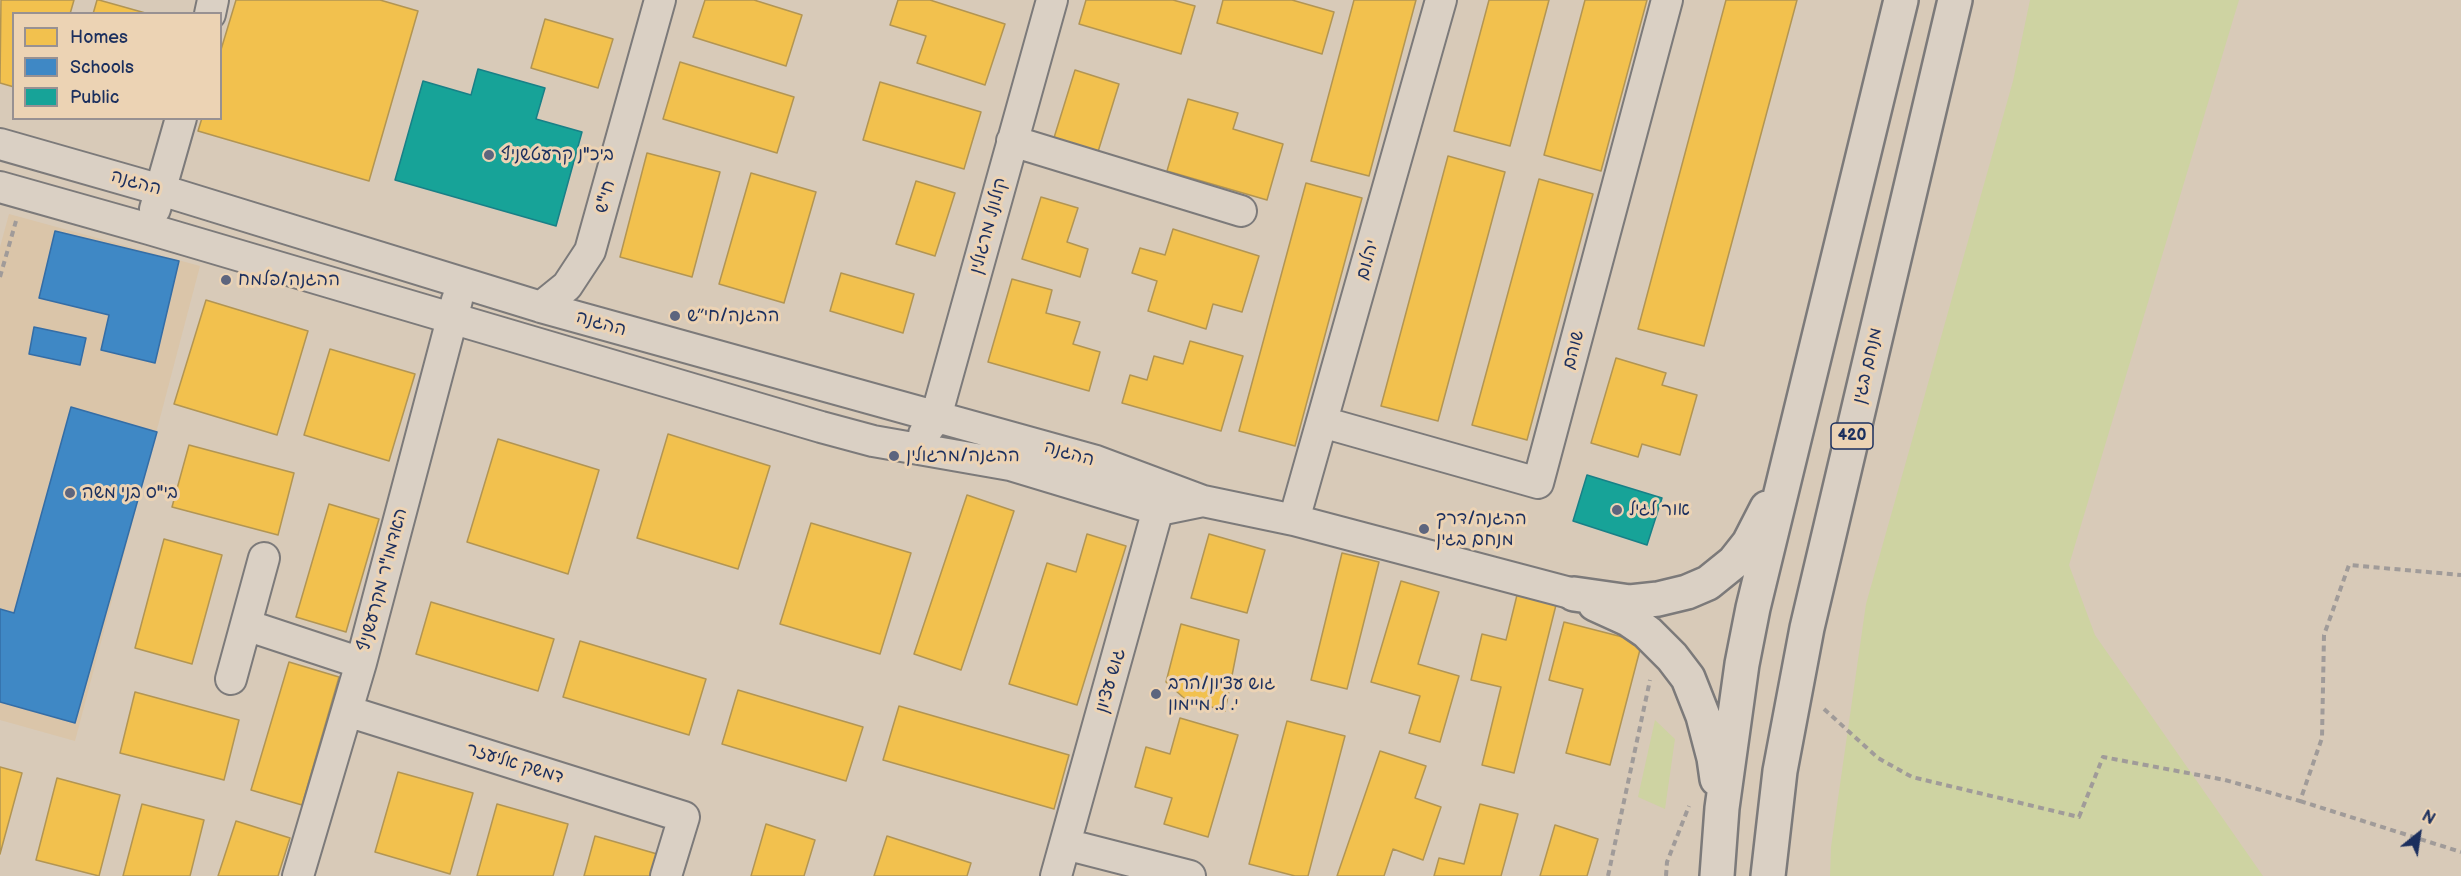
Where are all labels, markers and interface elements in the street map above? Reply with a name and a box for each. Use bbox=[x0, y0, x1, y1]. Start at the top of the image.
legend bbox=[12, 12, 222, 120]
text: Homes bbox=[70, 27, 128, 48]
text: Schools bbox=[70, 57, 134, 78]
text: Public bbox=[70, 87, 119, 108]
place label: ביכ"נ קרעטשניף bbox=[501, 144, 614, 166]
marker: ביכ"נ קרעטשניף bbox=[482, 148, 496, 162]
street label: ההגנה bbox=[108, 166, 164, 200]
street label: קולונל מרגולין bbox=[966, 175, 1012, 277]
street label: חי"ש bbox=[591, 178, 621, 216]
street label: יהלום bbox=[1352, 237, 1384, 283]
place label: ההגנה/פלמח bbox=[238, 269, 340, 291]
marker: ההגנה/פלמח bbox=[219, 273, 233, 287]
place label: ההגנה/חי״ש bbox=[687, 305, 779, 327]
street label: ההגנה bbox=[573, 307, 629, 341]
marker: ההגנה/חי״ש bbox=[668, 309, 682, 323]
street label: מנחם בגין bbox=[1849, 326, 1887, 406]
street label: שוהם bbox=[1558, 328, 1590, 372]
road number: 420 bbox=[1831, 423, 1873, 449]
street label: ההגנה bbox=[1041, 437, 1097, 471]
place label: ההגנה/מרגולין bbox=[906, 445, 1020, 467]
marker: ההגנה/מרגולין bbox=[887, 449, 901, 463]
place label: בי"ס בני משה bbox=[82, 482, 178, 504]
marker: בי"ס בני משה bbox=[63, 486, 77, 500]
place label: אור לגיל bbox=[1629, 499, 1690, 521]
marker: אור לגיל bbox=[1610, 503, 1624, 517]
street label: האדמו"ר מקרעשניף bbox=[353, 506, 413, 654]
place label: ההגנה/דרך מנחם בגין bbox=[1436, 508, 1527, 550]
marker: ההגנה/דרך מנחם בגין bbox=[1417, 522, 1431, 536]
street label: גוש עציון bbox=[1091, 646, 1131, 716]
place label: גוש עציון/הרב י. ל. מיימון bbox=[1168, 673, 1275, 716]
marker: גוש עציון/הרב י. ל. מיימון bbox=[1149, 687, 1163, 701]
street label: דמשק אליעזר bbox=[464, 739, 566, 789]
north arrow bbox=[2389, 804, 2449, 864]
text: N bbox=[2418, 807, 2438, 829]

